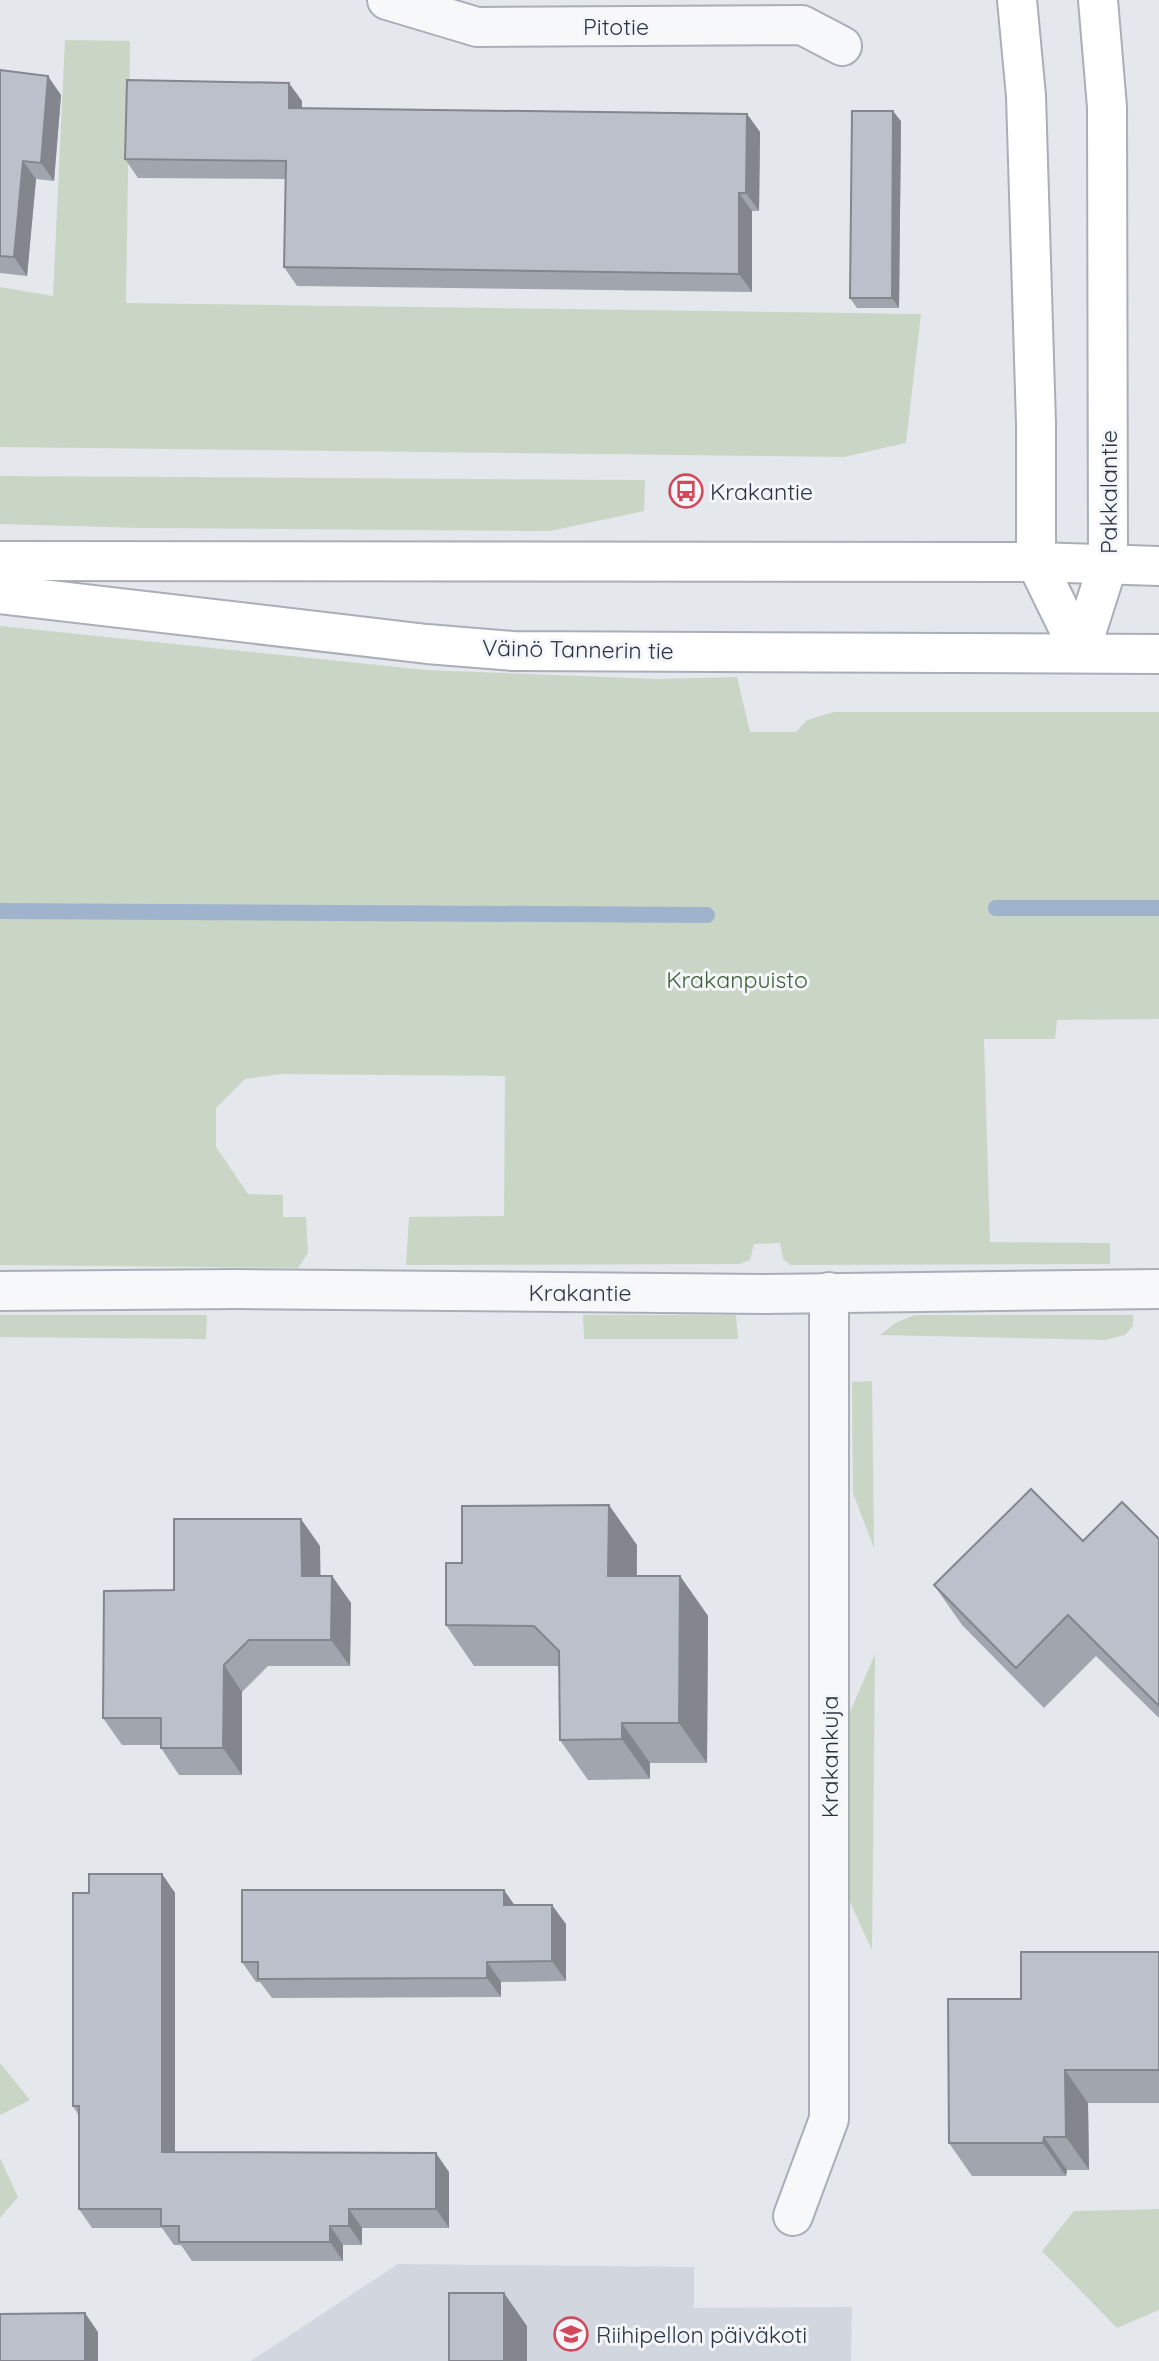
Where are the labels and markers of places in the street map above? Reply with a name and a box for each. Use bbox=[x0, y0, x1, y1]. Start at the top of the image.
bus stop icon: Krakantie bbox=[667, 472, 705, 510]
place label: Krakantie bbox=[710, 477, 813, 506]
school or university icon: Riihipellon päiväkoti bbox=[552, 2315, 590, 2353]
place label: Riihipellon päiväkoti bbox=[596, 2320, 807, 2349]

